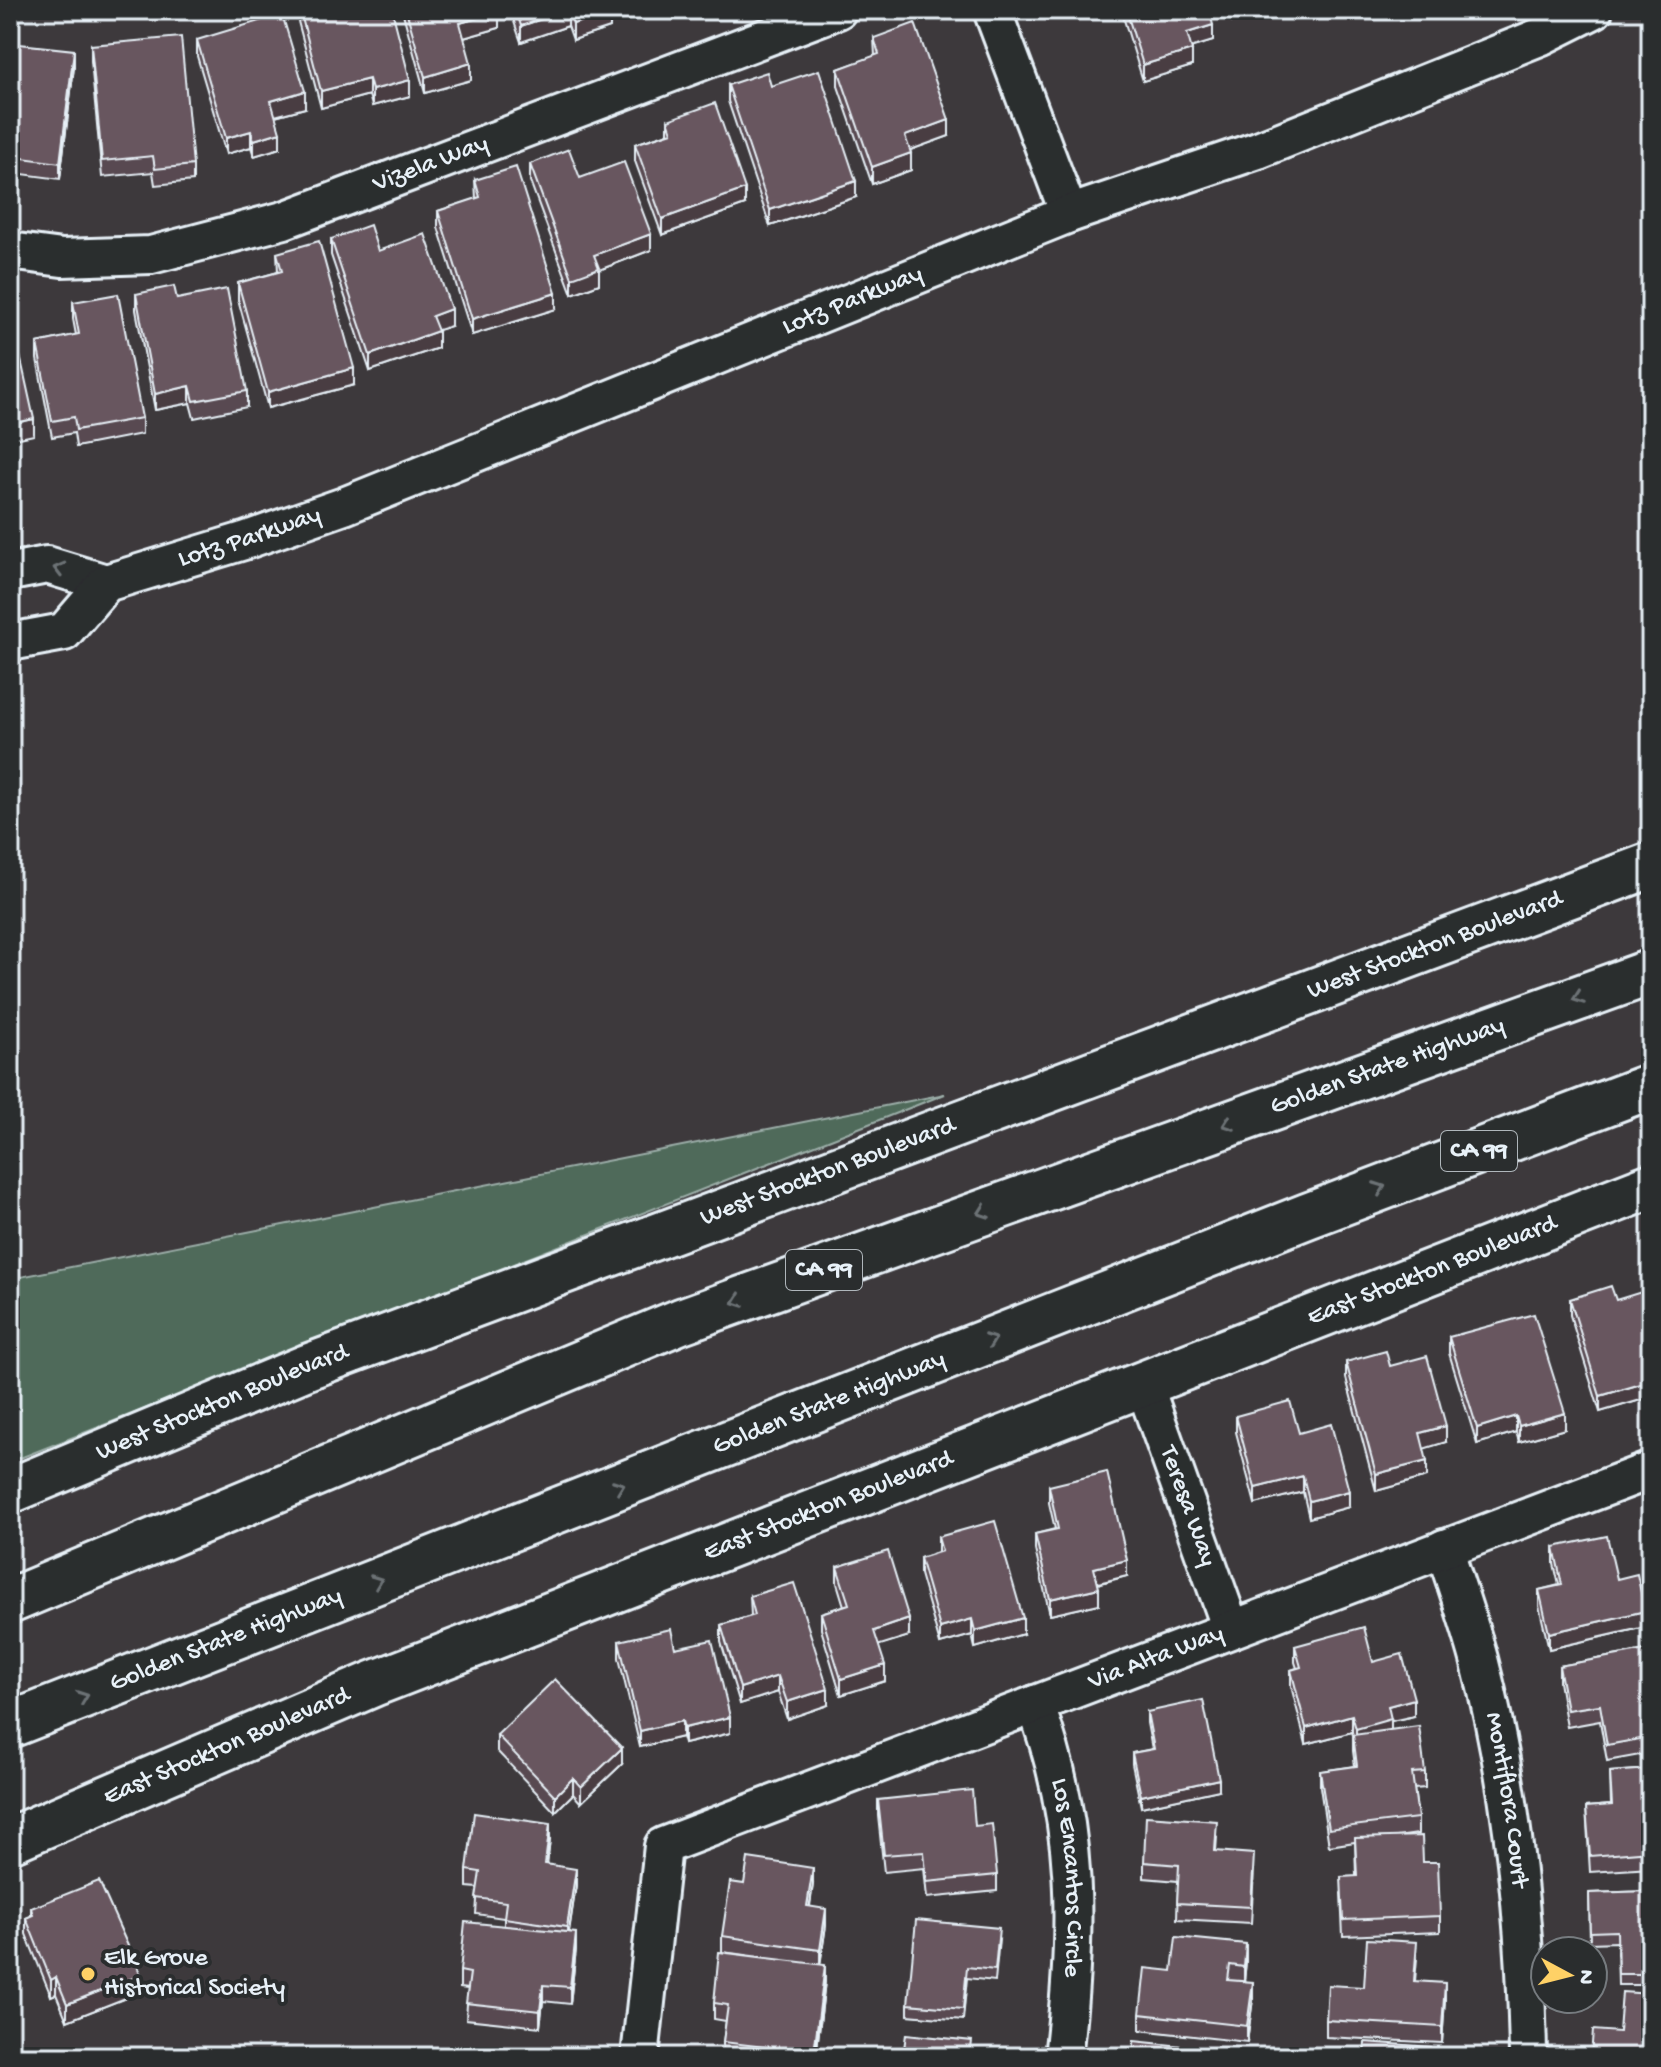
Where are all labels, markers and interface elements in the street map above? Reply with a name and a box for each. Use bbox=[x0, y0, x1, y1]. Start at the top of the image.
street label: Vizela Way bbox=[368, 128, 493, 201]
street label: Lotz Parkway bbox=[778, 259, 927, 343]
street label: Lotz Parkway bbox=[175, 500, 325, 576]
one-way arrow bbox=[52, 561, 66, 578]
street label: West Stockton Boulevard bbox=[1303, 883, 1568, 1007]
one-way arrow bbox=[1571, 989, 1585, 1005]
street label: Golden State Highway bbox=[1266, 1010, 1509, 1123]
street label: West Stockton Boulevard bbox=[696, 1110, 961, 1234]
one-way arrow bbox=[1221, 1115, 1235, 1131]
road number: CA 99 bbox=[1441, 1131, 1517, 1171]
one-way arrow bbox=[1372, 1181, 1386, 1198]
one-way arrow bbox=[977, 1203, 991, 1219]
street label: East Stockton Boulevard bbox=[1303, 1208, 1563, 1334]
road number: CA 99 bbox=[786, 1250, 862, 1290]
one-way arrow bbox=[732, 1291, 746, 1307]
one-way arrow bbox=[983, 1333, 997, 1350]
street label: West Stockton Boulevard bbox=[92, 1337, 354, 1469]
street label: Golden State Highway bbox=[709, 1344, 950, 1463]
street label: Teresa Way bbox=[1151, 1440, 1223, 1571]
street label: East Stockton Boulevard bbox=[700, 1443, 959, 1569]
one-way arrow bbox=[611, 1479, 625, 1496]
one-way arrow bbox=[369, 1574, 383, 1591]
street label: Golden State Highway bbox=[105, 1581, 347, 1700]
street label: Via Alta Way bbox=[1083, 1618, 1228, 1698]
street label: East Stockton Boulevard bbox=[99, 1680, 356, 1813]
one-way arrow bbox=[75, 1690, 89, 1706]
street label: Montiflora Court bbox=[1477, 1710, 1534, 1891]
street label: Los Encantos Circle bbox=[1042, 1775, 1088, 1979]
north arrow bbox=[1529, 1935, 1609, 2015]
place label: Elk Grove Historical Society bbox=[104, 1944, 285, 2005]
marker: Elk Grove Historical Society bbox=[79, 1965, 97, 1983]
text: N bbox=[1571, 1968, 1599, 1986]

